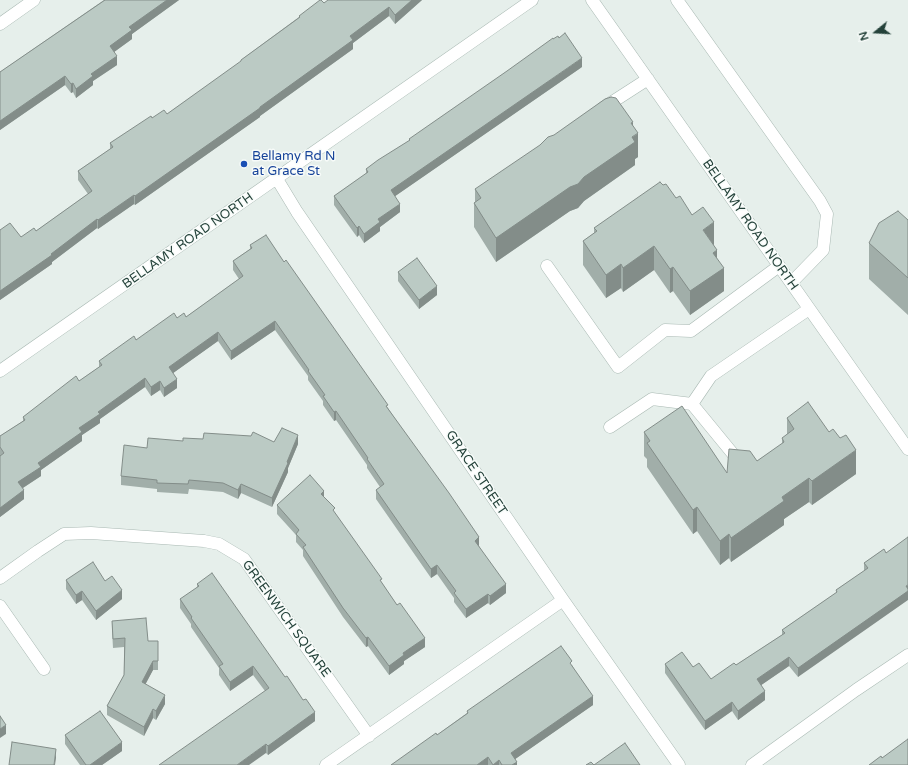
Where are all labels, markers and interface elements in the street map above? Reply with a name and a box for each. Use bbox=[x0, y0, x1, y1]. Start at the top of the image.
north arrow bbox=[856, 12, 896, 52]
text: N bbox=[857, 30, 872, 42]
place label: Bellamy Rd N at Grace St bbox=[252, 149, 336, 180]
street label: BELLAMY ROAD NORTH bbox=[699, 156, 801, 294]
marker: Bellamy Rd N at Grace St bbox=[239, 159, 249, 169]
street label: BELLAMY ROAD NORTH bbox=[119, 190, 257, 292]
street label: GRACE STREET bbox=[442, 428, 510, 518]
street label: GREENWICH SQUARE bbox=[238, 558, 334, 680]

